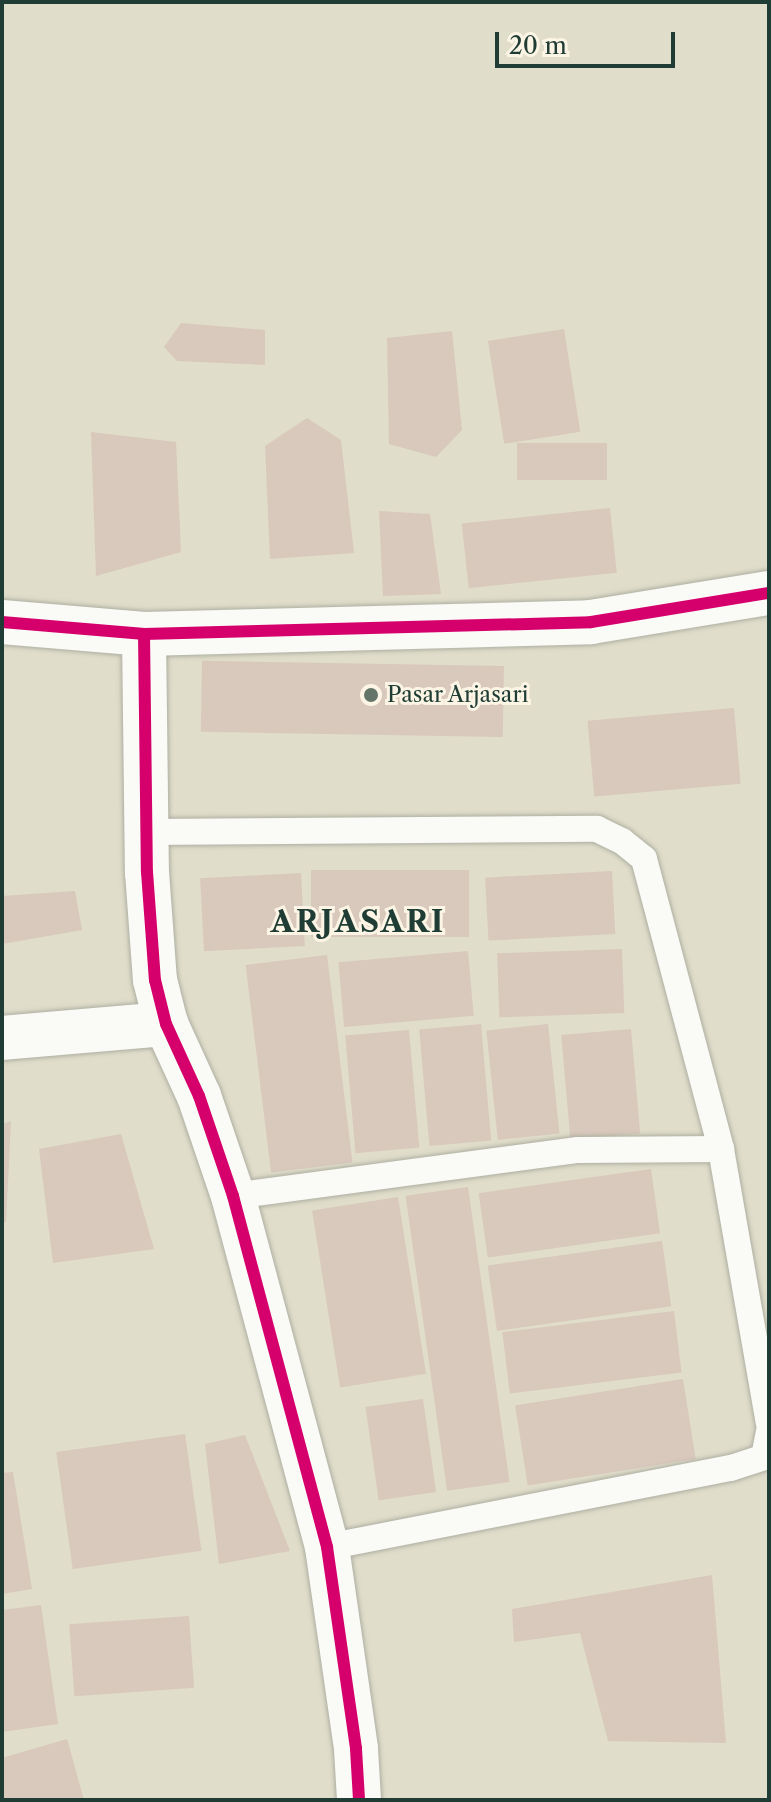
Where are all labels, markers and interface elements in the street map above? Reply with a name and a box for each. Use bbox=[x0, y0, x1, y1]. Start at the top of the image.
scale bar bbox=[499, 16, 679, 66]
text: 20 m bbox=[509, 31, 567, 60]
place label: Pasar Arjasari bbox=[387, 682, 530, 708]
marker: Pasar Arjasari bbox=[362, 686, 380, 704]
district label: ARJASARI bbox=[271, 904, 445, 940]

